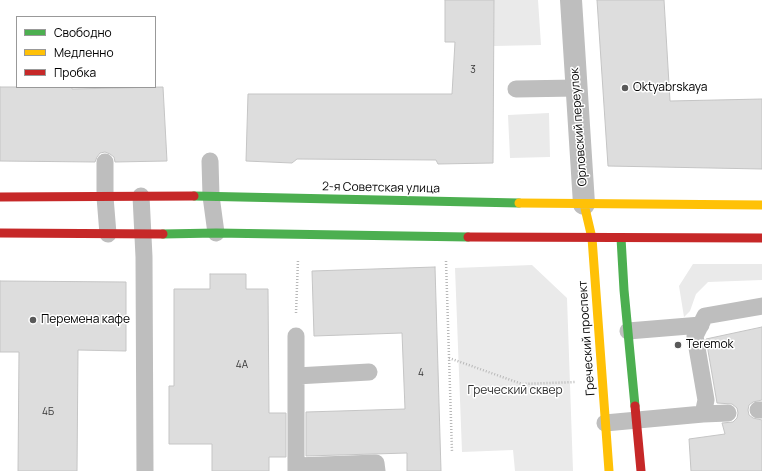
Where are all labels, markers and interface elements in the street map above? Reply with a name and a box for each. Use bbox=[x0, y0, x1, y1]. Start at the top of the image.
legend bbox=[16, 16, 156, 88]
text: Свободно bbox=[54, 24, 112, 41]
text: Медленно bbox=[54, 44, 114, 61]
text: Пробка bbox=[54, 64, 96, 81]
house number: 3 bbox=[470, 64, 476, 76]
street label: Орловский переулок bbox=[568, 67, 590, 187]
place label: Oktyabrskaya bbox=[633, 81, 708, 95]
marker: Oktyabrskaya bbox=[620, 83, 630, 93]
street label: 2-я Советская улица bbox=[322, 180, 440, 196]
street label: Греческий проспект bbox=[576, 280, 598, 396]
place label: Перемена кафе bbox=[41, 313, 130, 327]
marker: Перемена кафе bbox=[28, 315, 38, 325]
place label: Teremok bbox=[686, 338, 733, 352]
marker: Teremok bbox=[673, 340, 683, 350]
house number: 4А bbox=[236, 359, 248, 371]
house number: 4 bbox=[418, 367, 424, 379]
park label: Греческий сквер bbox=[467, 384, 563, 398]
house number: 4Б bbox=[42, 406, 54, 418]

